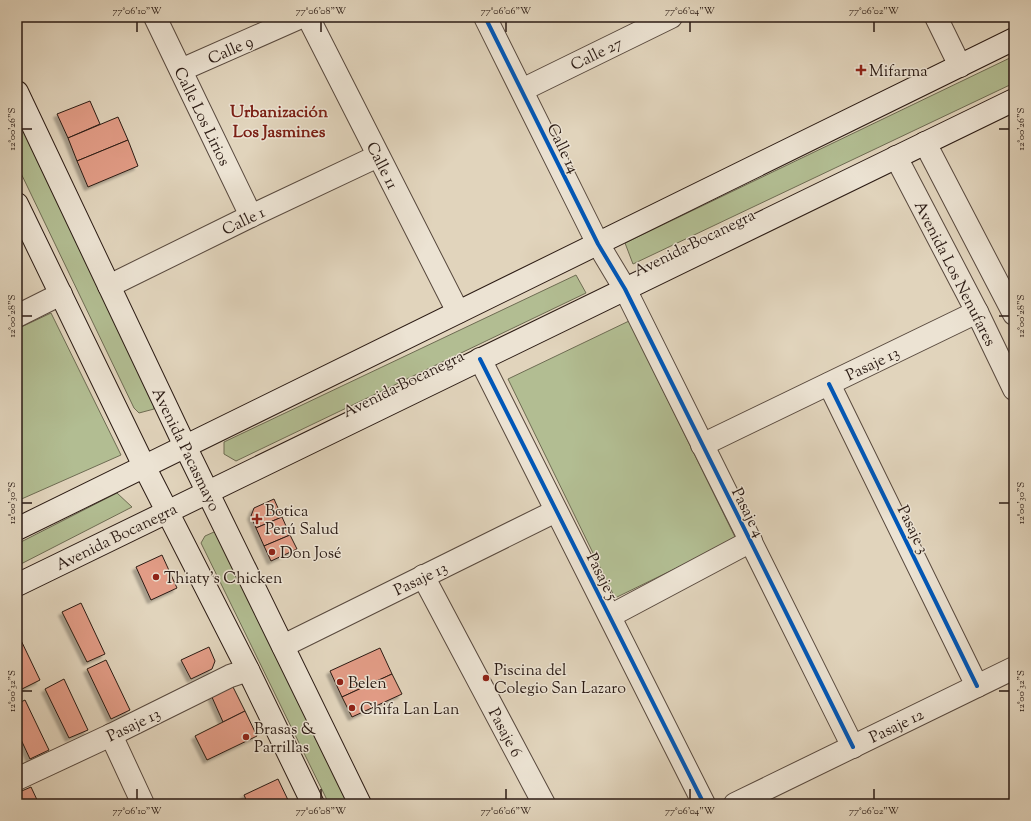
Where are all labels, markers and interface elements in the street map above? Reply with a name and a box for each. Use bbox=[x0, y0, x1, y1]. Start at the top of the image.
text: 77°06'10"W bbox=[112, 4, 162, 19]
text: 77°06'08"W bbox=[296, 4, 346, 19]
text: 77°06'06"W bbox=[481, 4, 531, 19]
text: 77°06'04"W bbox=[665, 4, 715, 19]
text: 77°06'02"W bbox=[849, 4, 899, 19]
street label: Calle 9 bbox=[205, 31, 258, 71]
street label: Calle 27 bbox=[567, 33, 627, 78]
place label: Mifarma bbox=[869, 61, 928, 84]
street label: Calle Los Lirios bbox=[167, 64, 235, 170]
marker: Mifarma bbox=[856, 65, 866, 75]
district label: Urbanización Los Jasmines bbox=[230, 101, 329, 145]
text: 12°00'26"S bbox=[5, 107, 20, 151]
text: 12°00'26"S bbox=[1014, 107, 1029, 151]
street label: Calle 14 bbox=[540, 120, 584, 178]
street label: Calle 11 bbox=[359, 138, 403, 194]
street label: Avenida Los Nenufares bbox=[907, 198, 1000, 351]
street label: Calle 1 bbox=[219, 202, 270, 242]
street label: Avenida Bocanegra bbox=[630, 205, 760, 284]
text: 12°00'28"S bbox=[5, 294, 20, 338]
text: 12°00'28"S bbox=[1014, 294, 1029, 338]
street label: Pasaje 13 bbox=[842, 342, 904, 388]
street label: Avenida Bocanegra bbox=[339, 346, 469, 425]
street label: Avenida Pacasmayo bbox=[145, 384, 225, 516]
text: 12°00'30"S bbox=[5, 482, 20, 524]
text: 12°00'30"S bbox=[1014, 482, 1029, 524]
street label: Pasaje 4 bbox=[724, 484, 769, 542]
street label: Avenida Bocanegra bbox=[52, 499, 182, 578]
place label: Botica Perú Salud bbox=[265, 501, 339, 542]
street label: Pasaje 3 bbox=[890, 502, 933, 558]
marker: Botica Perú Salud bbox=[252, 514, 262, 524]
place label: Don José bbox=[280, 543, 341, 566]
marker: Don José bbox=[267, 547, 277, 557]
street label: Pasaje 5 bbox=[579, 549, 623, 605]
street label: Pasaje 13 bbox=[390, 557, 452, 603]
place label: Thiaty's Chicken bbox=[164, 568, 283, 591]
marker: Thiaty's Chicken bbox=[151, 572, 161, 582]
place label: Piscina del Colegio San Lazaro bbox=[494, 660, 626, 701]
text: 12°00'32"S bbox=[5, 670, 20, 712]
text: 12°00'32"S bbox=[1014, 670, 1029, 712]
place label: Belen bbox=[348, 673, 387, 696]
marker: Piscina del Colegio San Lazaro bbox=[481, 673, 491, 683]
marker: Belen bbox=[335, 677, 345, 687]
place label: Chifa Lan Lan bbox=[360, 699, 460, 722]
street label: Pasaje 13 bbox=[103, 703, 165, 749]
marker: Chifa Lan Lan bbox=[347, 703, 357, 713]
street label: Pasaje 6 bbox=[481, 704, 526, 762]
street label: Pasaje 12 bbox=[866, 704, 929, 750]
place label: Brasas & Parrillas bbox=[254, 719, 317, 760]
marker: Brasas & Parrillas bbox=[241, 732, 251, 742]
text: 77°06'10"W bbox=[112, 804, 162, 819]
text: 77°06'08"W bbox=[296, 804, 346, 819]
text: 77°06'06"W bbox=[481, 804, 531, 819]
text: 77°06'04"W bbox=[665, 804, 715, 819]
text: 77°06'02"W bbox=[849, 804, 899, 819]

